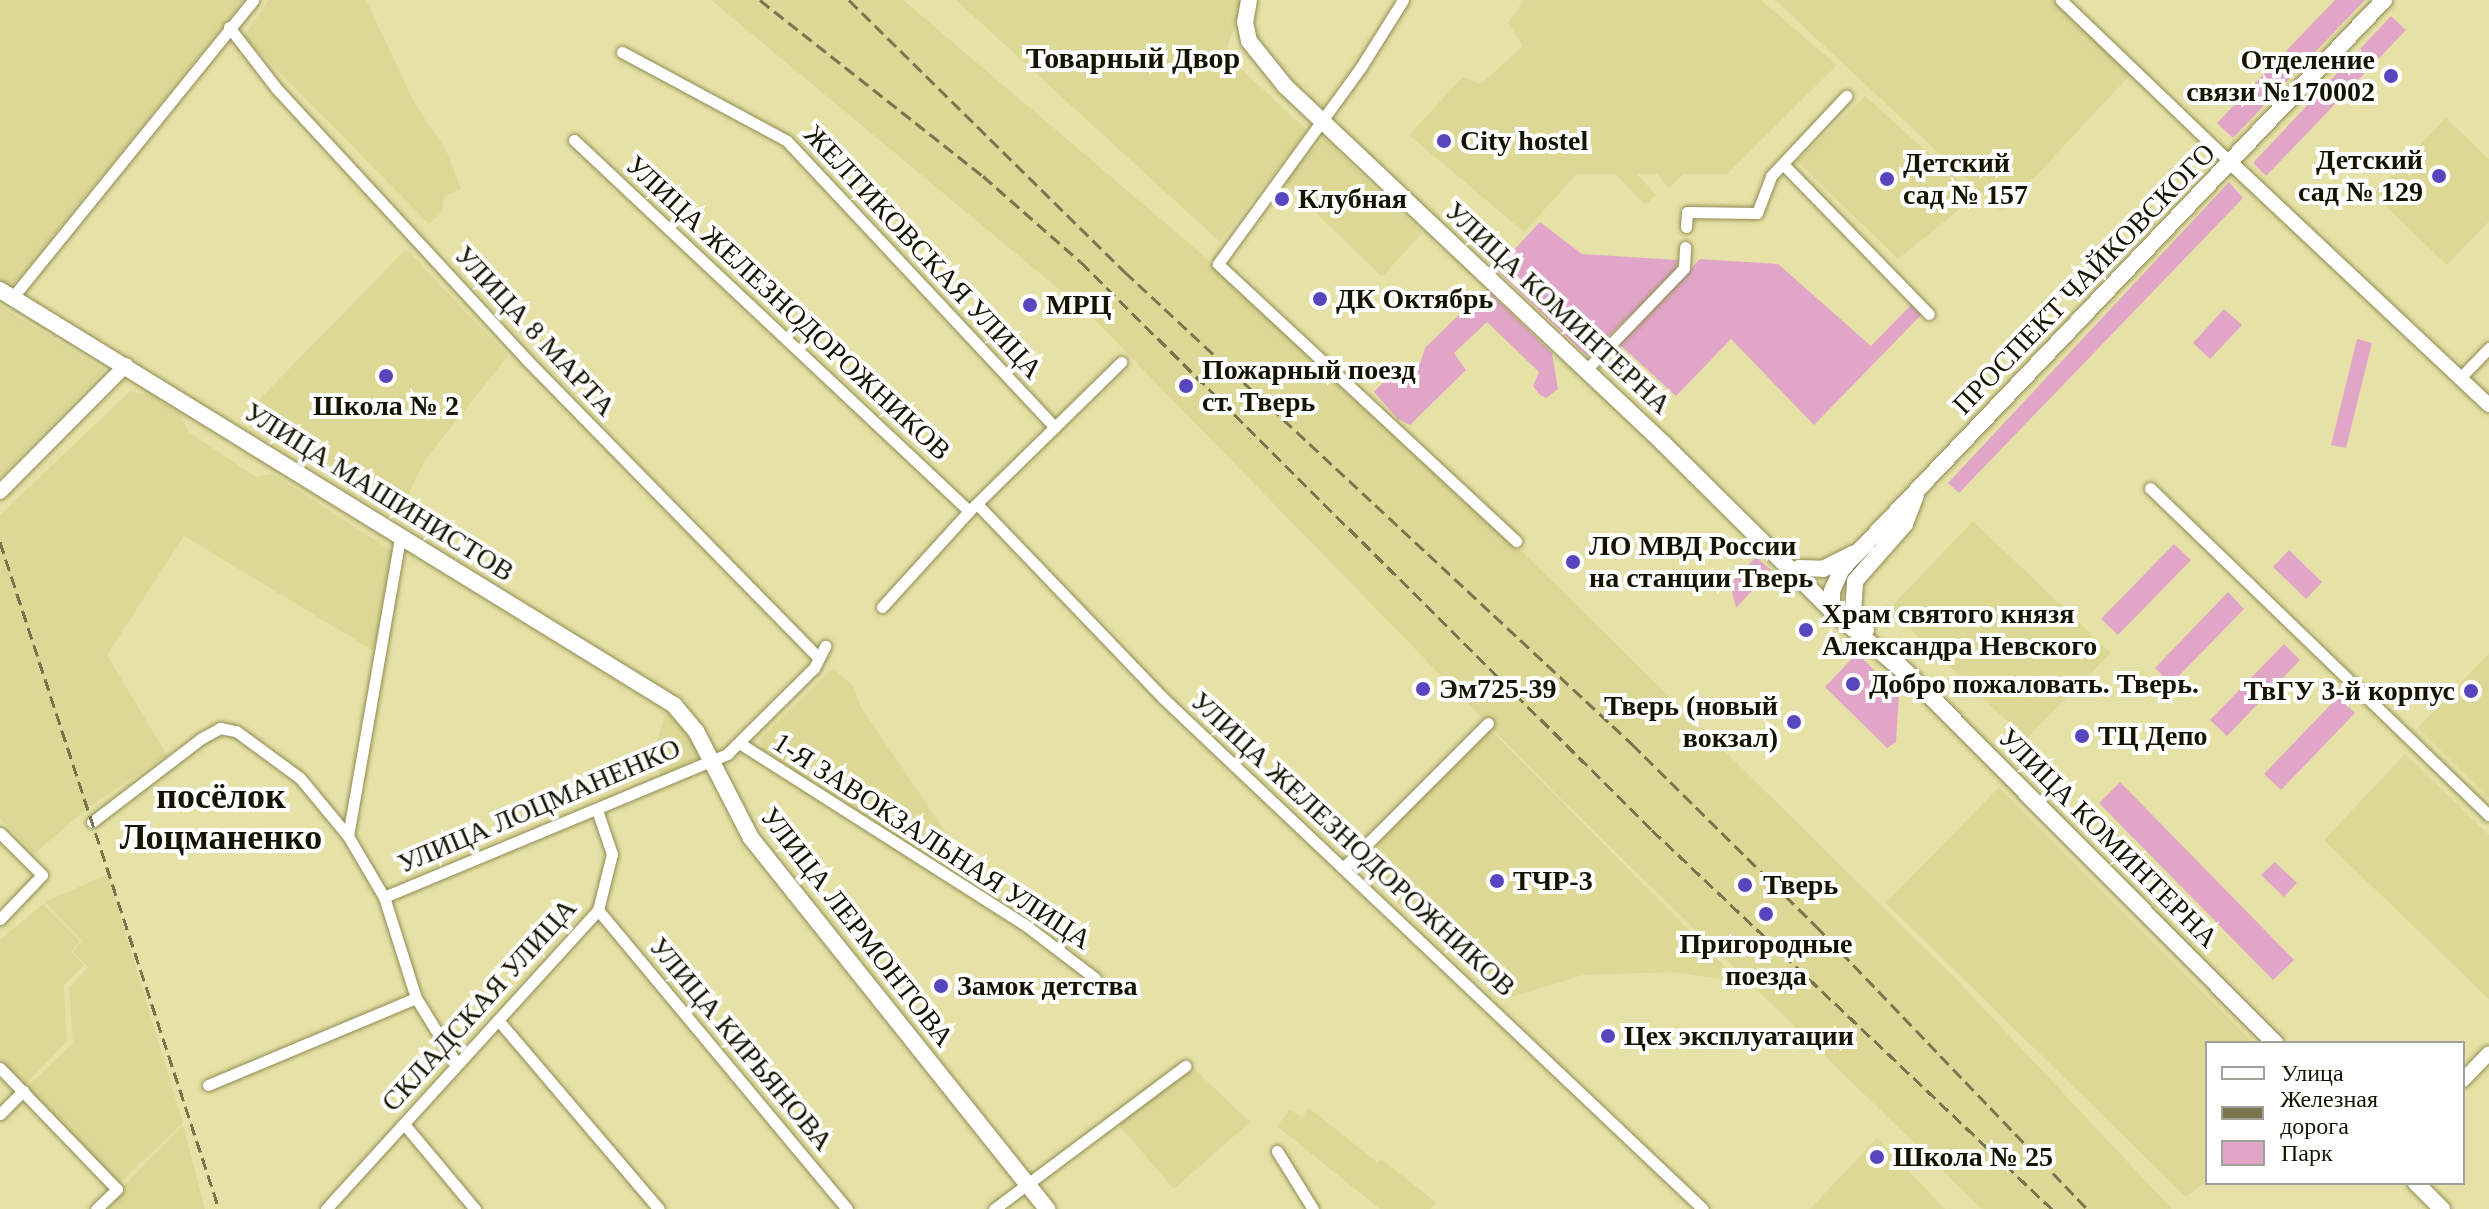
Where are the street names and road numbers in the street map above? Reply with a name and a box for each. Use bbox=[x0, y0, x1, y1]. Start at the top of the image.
street label: ЖЕЛТИКОВСКАЯ УЛИЦА bbox=[797, 118, 1049, 386]
street label: ПРОСПЕКТ ЧАЙКОВСКОГО bbox=[1946, 137, 2222, 421]
street label: УЛИЦА ЖЕЛЕЗНОДОРОЖНИКОВ bbox=[619, 148, 957, 468]
street label: УЛИЦА КОМИНТЕРНА bbox=[1438, 194, 1678, 422]
street label: УЛИЦА 8 МАРТА bbox=[447, 239, 623, 423]
street label: УЛИЦА МАШИНИСТОВ bbox=[238, 395, 520, 589]
street label: УЛИЦА ЖЕЛЕЗНОДОРОЖНИКОВ bbox=[1184, 684, 1522, 1004]
street label: УЛИЦА КОМИНТЕРНА bbox=[1991, 721, 2225, 955]
street label: 1-Я ЗАВОКЗАЛЬНАЯ УЛИЦА bbox=[767, 725, 1097, 957]
street label: УЛИЦА ЛОЦМАНЕНКО bbox=[393, 731, 685, 881]
street label: УЛИЦА ЛЕРМОНТОВА bbox=[753, 801, 961, 1053]
street label: СКЛАДСКАЯ УЛИЦА bbox=[374, 891, 584, 1119]
street label: УЛИЦА КИРЬЯНОВА bbox=[642, 930, 840, 1158]

